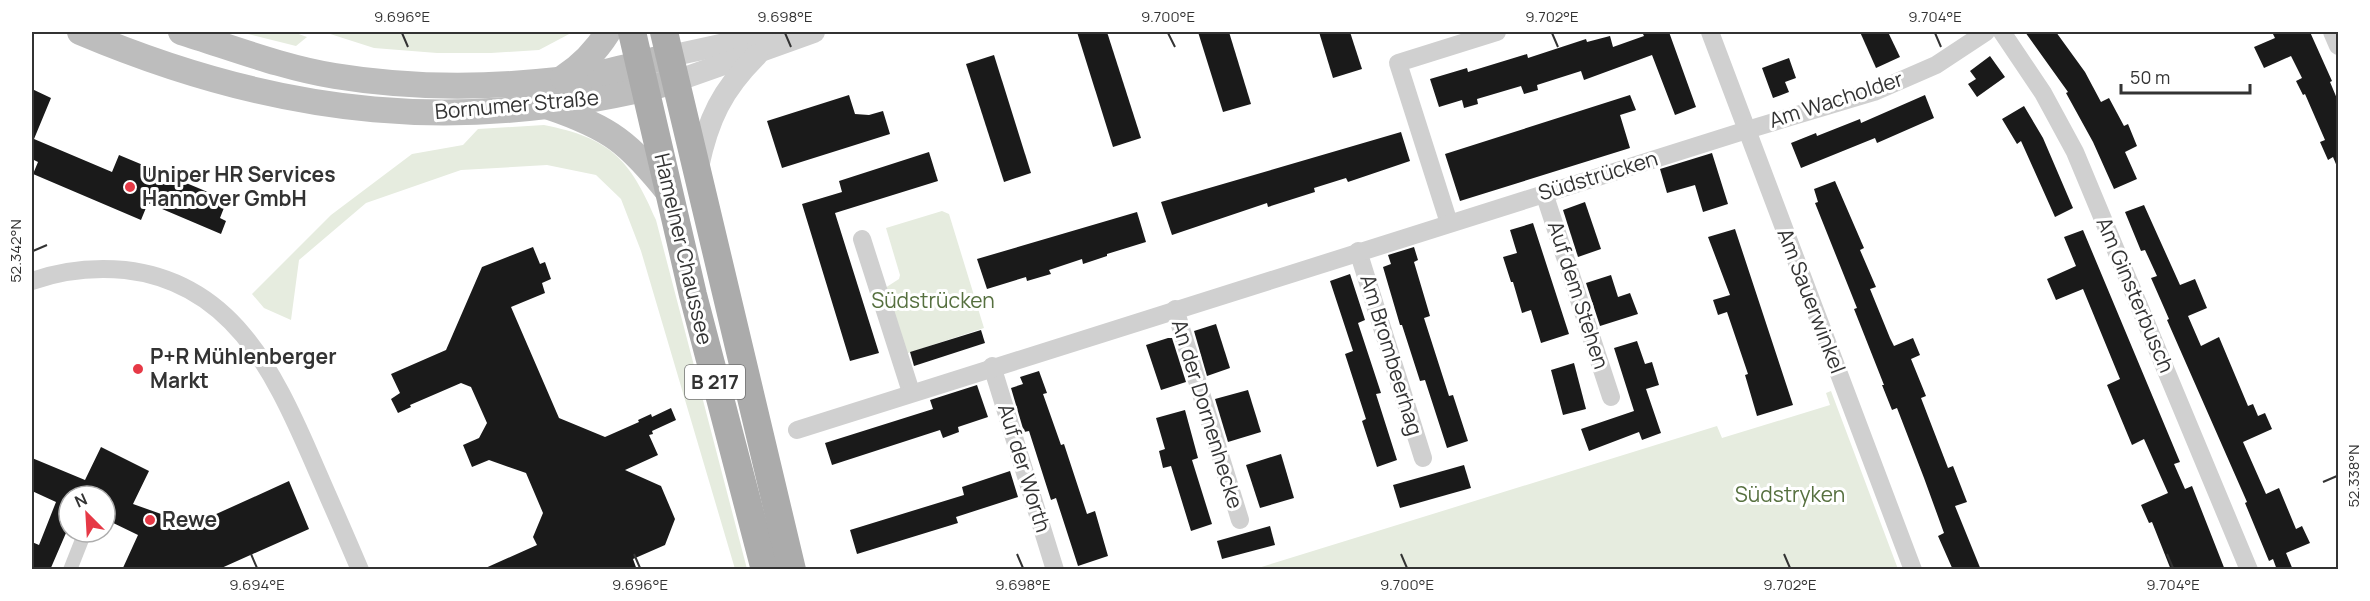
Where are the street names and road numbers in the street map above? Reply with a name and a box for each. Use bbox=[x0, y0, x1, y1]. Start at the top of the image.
street label: Am Wacholder bbox=[1765, 64, 1907, 134]
street label: Bornumer Straße bbox=[434, 83, 600, 125]
street label: Südstrücken bbox=[1535, 144, 1661, 207]
street label: Hamelner Chaussee bbox=[648, 150, 720, 347]
street label: Am Ginsterbusch bbox=[2091, 213, 2181, 377]
street label: Auf dem Stehen bbox=[1542, 217, 1616, 372]
street label: Am Sauerwinkel bbox=[1771, 224, 1852, 377]
street label: Am Brombeerhag bbox=[1354, 271, 1430, 439]
street label: An der Dornenhecke bbox=[1166, 316, 1250, 512]
road number: B 217 bbox=[685, 365, 745, 399]
street label: Auf der Worth bbox=[992, 400, 1058, 535]

